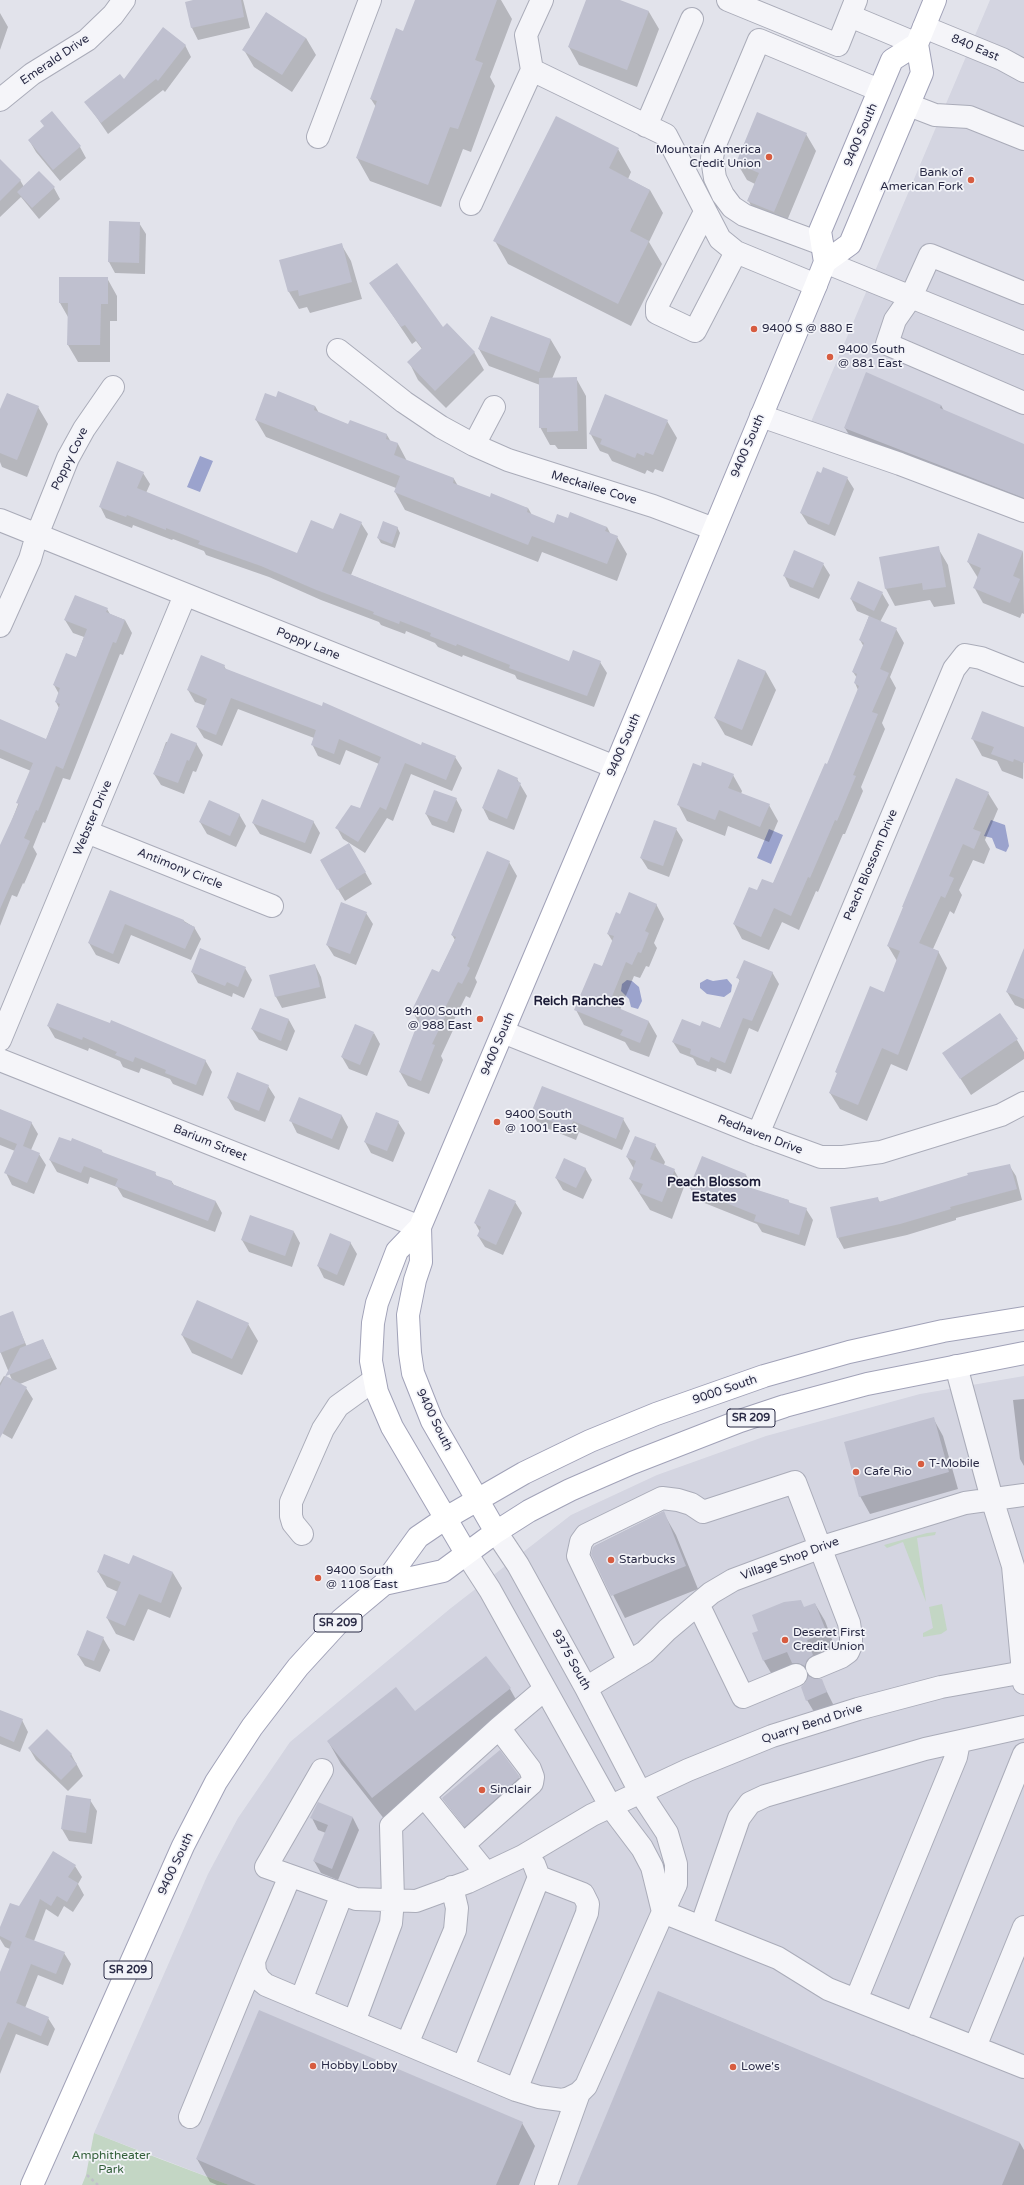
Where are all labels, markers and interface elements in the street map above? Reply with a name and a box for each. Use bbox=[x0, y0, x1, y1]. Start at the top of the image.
street label: Emerald Drive bbox=[18, 32, 92, 88]
street label: 840 East bbox=[949, 32, 1001, 64]
street label: 9400 South bbox=[841, 101, 881, 169]
place label: Mountain America Credit Union bbox=[656, 143, 761, 171]
marker: Mountain America Credit Union bbox=[764, 152, 774, 162]
place label: Bank of American Fork bbox=[880, 166, 963, 194]
marker: Bank of American Fork bbox=[966, 175, 976, 185]
place label: 9400 S @ 880 E bbox=[762, 322, 853, 336]
marker: 9400 S @ 880 E bbox=[749, 324, 759, 334]
place label: 9400 South @ 881 East bbox=[838, 343, 905, 371]
marker: 9400 South @ 881 East bbox=[825, 352, 835, 362]
street label: 9400 South bbox=[728, 412, 768, 480]
street label: Poppy Cove bbox=[49, 425, 91, 493]
street label: Meckailee Cove bbox=[549, 468, 639, 508]
street label: Poppy Lane bbox=[274, 625, 342, 663]
street label: 9400 South bbox=[604, 711, 644, 779]
street label: Webster Drive bbox=[71, 778, 115, 858]
street label: Peach Blossom Drive bbox=[841, 807, 901, 923]
street label: Antimony Circle bbox=[135, 845, 225, 893]
district label: Reich Ranches bbox=[534, 994, 624, 1010]
place label: 9400 South @ 988 East bbox=[405, 1005, 472, 1033]
street label: 9400 South bbox=[478, 1010, 518, 1078]
marker: 9400 South @ 988 East bbox=[475, 1014, 485, 1024]
place label: 9400 South @ 1001 East bbox=[505, 1108, 577, 1136]
street label: Redhaven Drive bbox=[715, 1112, 805, 1158]
marker: 9400 South @ 1001 East bbox=[492, 1117, 502, 1127]
street label: Barium Street bbox=[171, 1122, 249, 1164]
district label: Peach Blossom Estates bbox=[667, 1175, 761, 1206]
street label: 9000 South bbox=[691, 1372, 759, 1408]
street label: 9400 South bbox=[413, 1387, 455, 1453]
road number: SR 209 bbox=[727, 1409, 775, 1427]
place label: T-Mobile bbox=[929, 1457, 979, 1471]
marker: T-Mobile bbox=[916, 1459, 926, 1469]
place label: Cafe Rio bbox=[864, 1465, 912, 1479]
marker: Cafe Rio bbox=[851, 1467, 861, 1477]
street label: Village Shop Drive bbox=[739, 1535, 841, 1583]
place label: Starbucks bbox=[619, 1553, 676, 1567]
marker: Starbucks bbox=[606, 1555, 616, 1565]
place label: 9400 South @ 1108 East bbox=[326, 1564, 398, 1592]
marker: 9400 South @ 1108 East bbox=[313, 1573, 323, 1583]
road number: SR 209 bbox=[314, 1614, 362, 1632]
place label: Deseret First Credit Union bbox=[793, 1626, 865, 1654]
street label: 9375 South bbox=[548, 1627, 594, 1693]
marker: Deseret First Credit Union bbox=[780, 1635, 790, 1645]
street label: Quarry Bend Drive bbox=[760, 1701, 864, 1747]
place label: Sinclair bbox=[490, 1783, 531, 1797]
marker: Sinclair bbox=[477, 1785, 487, 1795]
street label: 9400 South bbox=[155, 1831, 197, 1897]
road number: SR 209 bbox=[104, 1961, 152, 1979]
place label: Hobby Lobby bbox=[321, 2059, 398, 2073]
place label: Lowe's bbox=[741, 2060, 780, 2074]
marker: Hobby Lobby bbox=[308, 2061, 318, 2071]
marker: Lowe's bbox=[728, 2062, 738, 2072]
park label: Amphitheater Park bbox=[72, 2149, 150, 2177]

